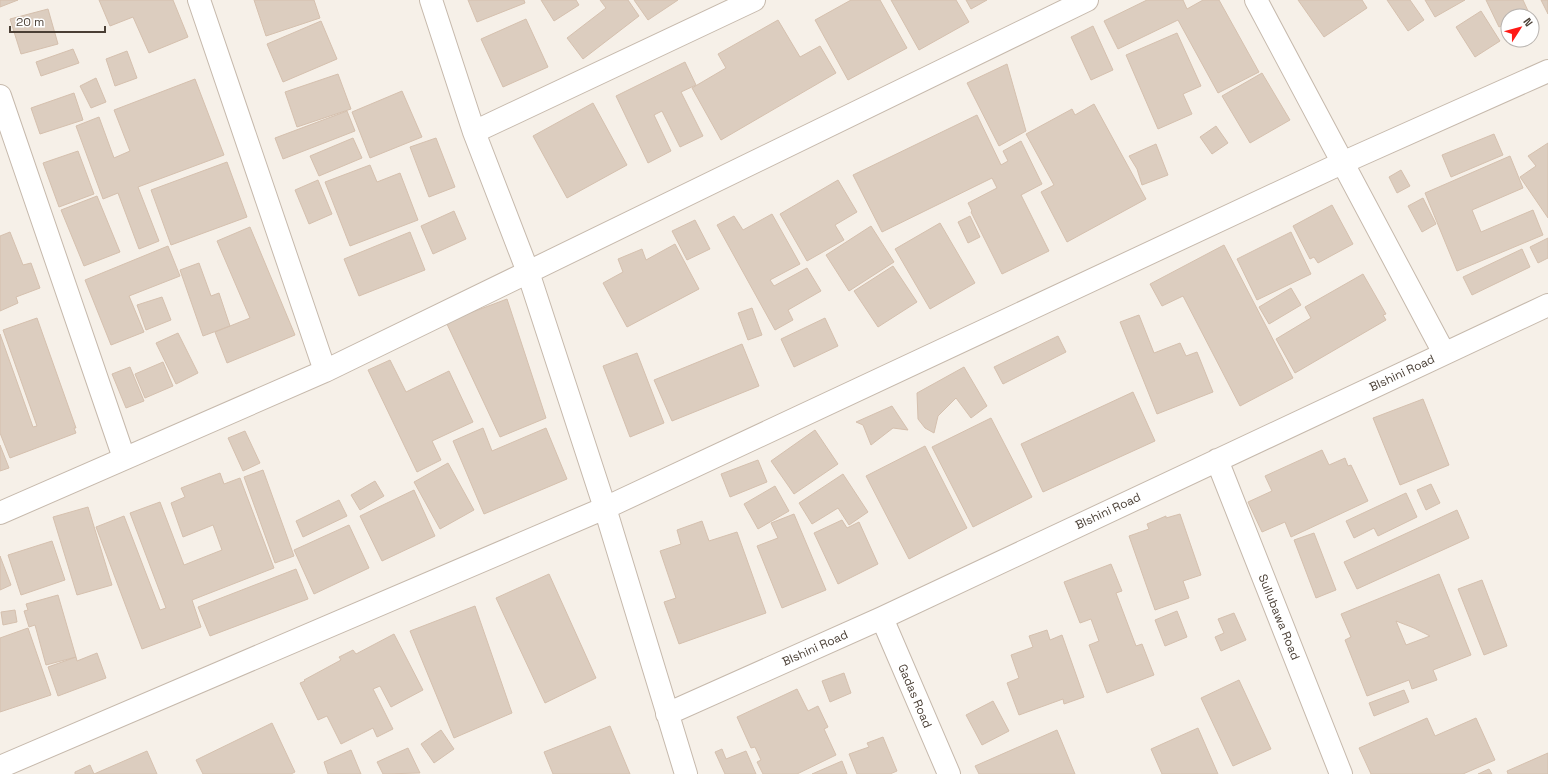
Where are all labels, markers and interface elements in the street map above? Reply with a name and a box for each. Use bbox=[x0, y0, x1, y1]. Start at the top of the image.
scale bar bbox=[10, 8, 105, 34]
north arrow bbox=[1500, 8, 1540, 48]
text: 20 m bbox=[16, 14, 44, 30]
text: N bbox=[1520, 15, 1536, 29]
street label: BIshini Road bbox=[1367, 351, 1437, 395]
street label: BIshini Road bbox=[1073, 489, 1143, 533]
street label: Sullubawa Road bbox=[1254, 572, 1304, 662]
street label: BIshini Road bbox=[780, 626, 850, 670]
street label: Gadas Road bbox=[894, 662, 936, 730]

